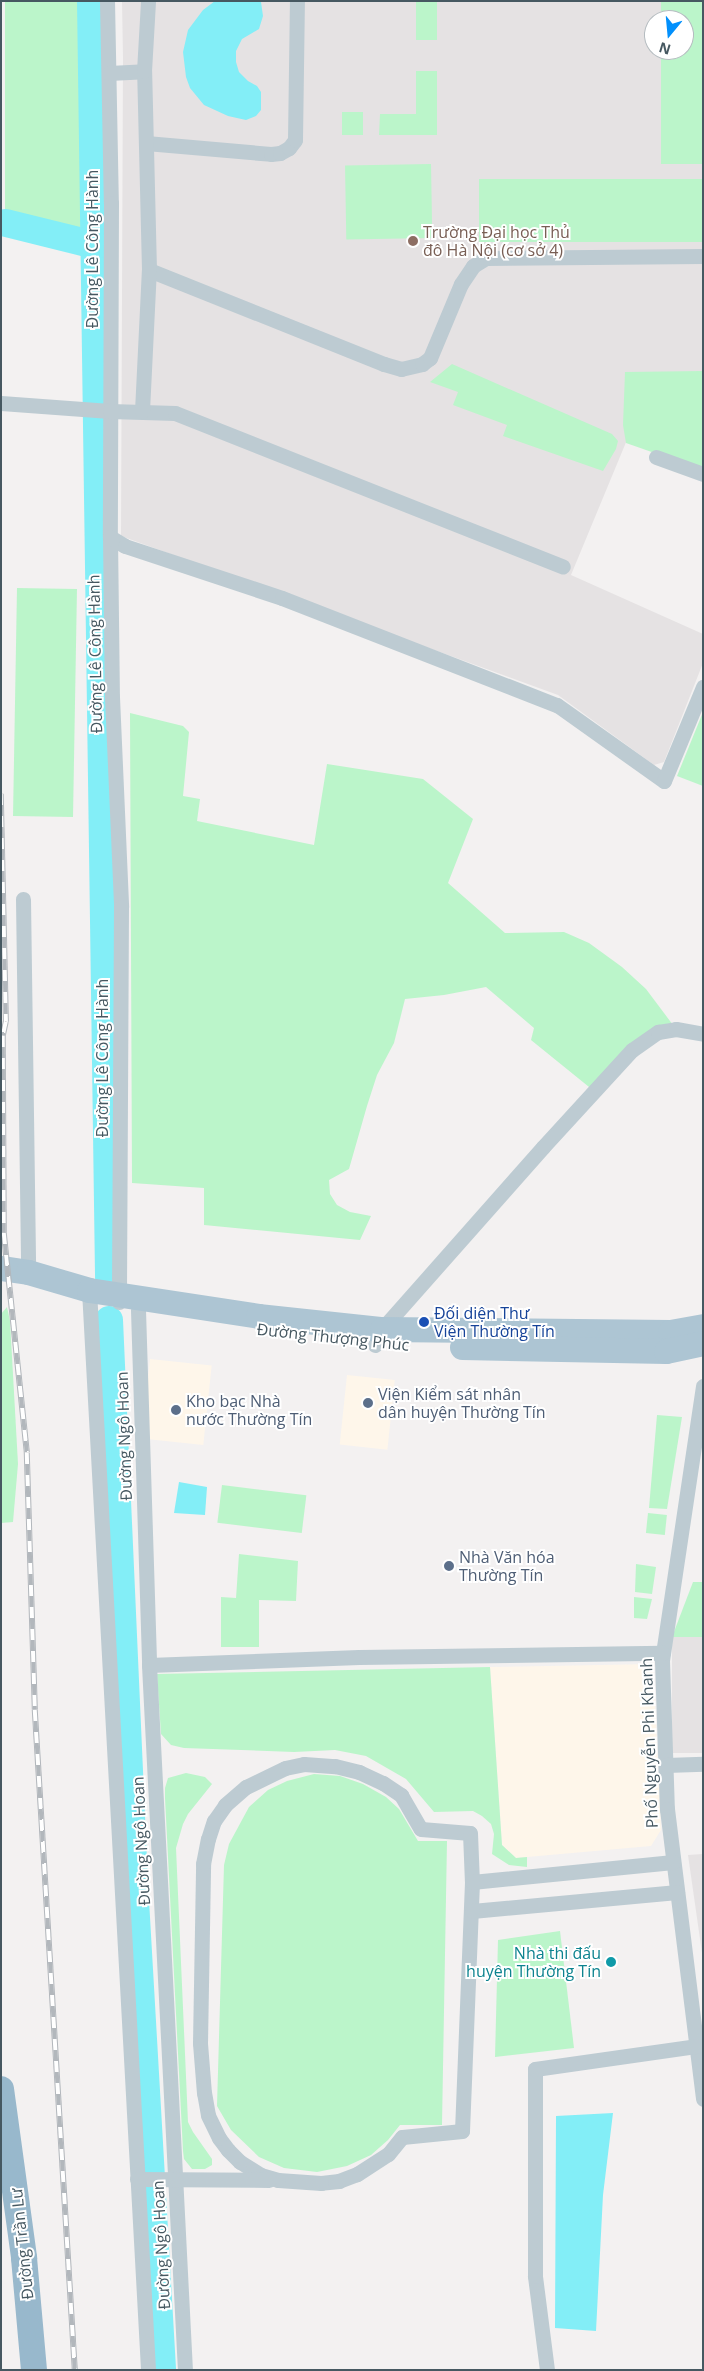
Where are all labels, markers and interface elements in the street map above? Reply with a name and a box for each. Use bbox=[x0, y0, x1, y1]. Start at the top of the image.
north arrow bbox=[644, 10, 694, 60]
text: N bbox=[657, 38, 673, 60]
street label: Đường Lê Công Hành bbox=[82, 170, 102, 328]
place label: Trường Đại học Thủ đô Hà Nội (cơ sở 4) bbox=[423, 222, 570, 260]
marker: Trường Đại học Thủ đô Hà Nội (cơ sở 4) bbox=[407, 235, 419, 247]
street label: Đường Lê Công Hành bbox=[84, 574, 106, 734]
street label: Đường Lê Công Hành bbox=[92, 979, 112, 1137]
place label: Đối diện Thư Viện Thường Tín bbox=[434, 1303, 555, 1341]
marker: Đối diện Thư Viện Thường Tín bbox=[418, 1316, 430, 1328]
street label: Đường Thượng Phúc bbox=[256, 1319, 410, 1355]
street label: Đường Ngô Hoan bbox=[112, 1371, 136, 1501]
place label: Viện Kiểm sát nhân dân huyện Thường Tín bbox=[378, 1384, 546, 1422]
place label: Kho bạc Nhà nước Thường Tín bbox=[186, 1391, 312, 1429]
marker: Viện Kiểm sát nhân dân huyện Thường Tín bbox=[362, 1397, 374, 1409]
marker: Kho bạc Nhà nước Thường Tín bbox=[170, 1404, 182, 1416]
place label: Nhà Văn hóa Thường Tín bbox=[459, 1547, 555, 1585]
marker: Nhà Văn hóa Thường Tín bbox=[443, 1560, 455, 1572]
street label: Phố Nguyễn Phi Khanh bbox=[636, 1657, 662, 1829]
street label: Đường Ngô Hoan bbox=[128, 1776, 154, 1906]
place label: Nhà thi đấu huyện Thường Tín bbox=[466, 1943, 601, 1981]
marker: Nhà thi đấu huyện Thường Tín bbox=[605, 1956, 617, 1968]
street label: Đường Ngô Hoan bbox=[148, 2180, 174, 2310]
street label: Đường Trần Lư bbox=[7, 2187, 37, 2301]

